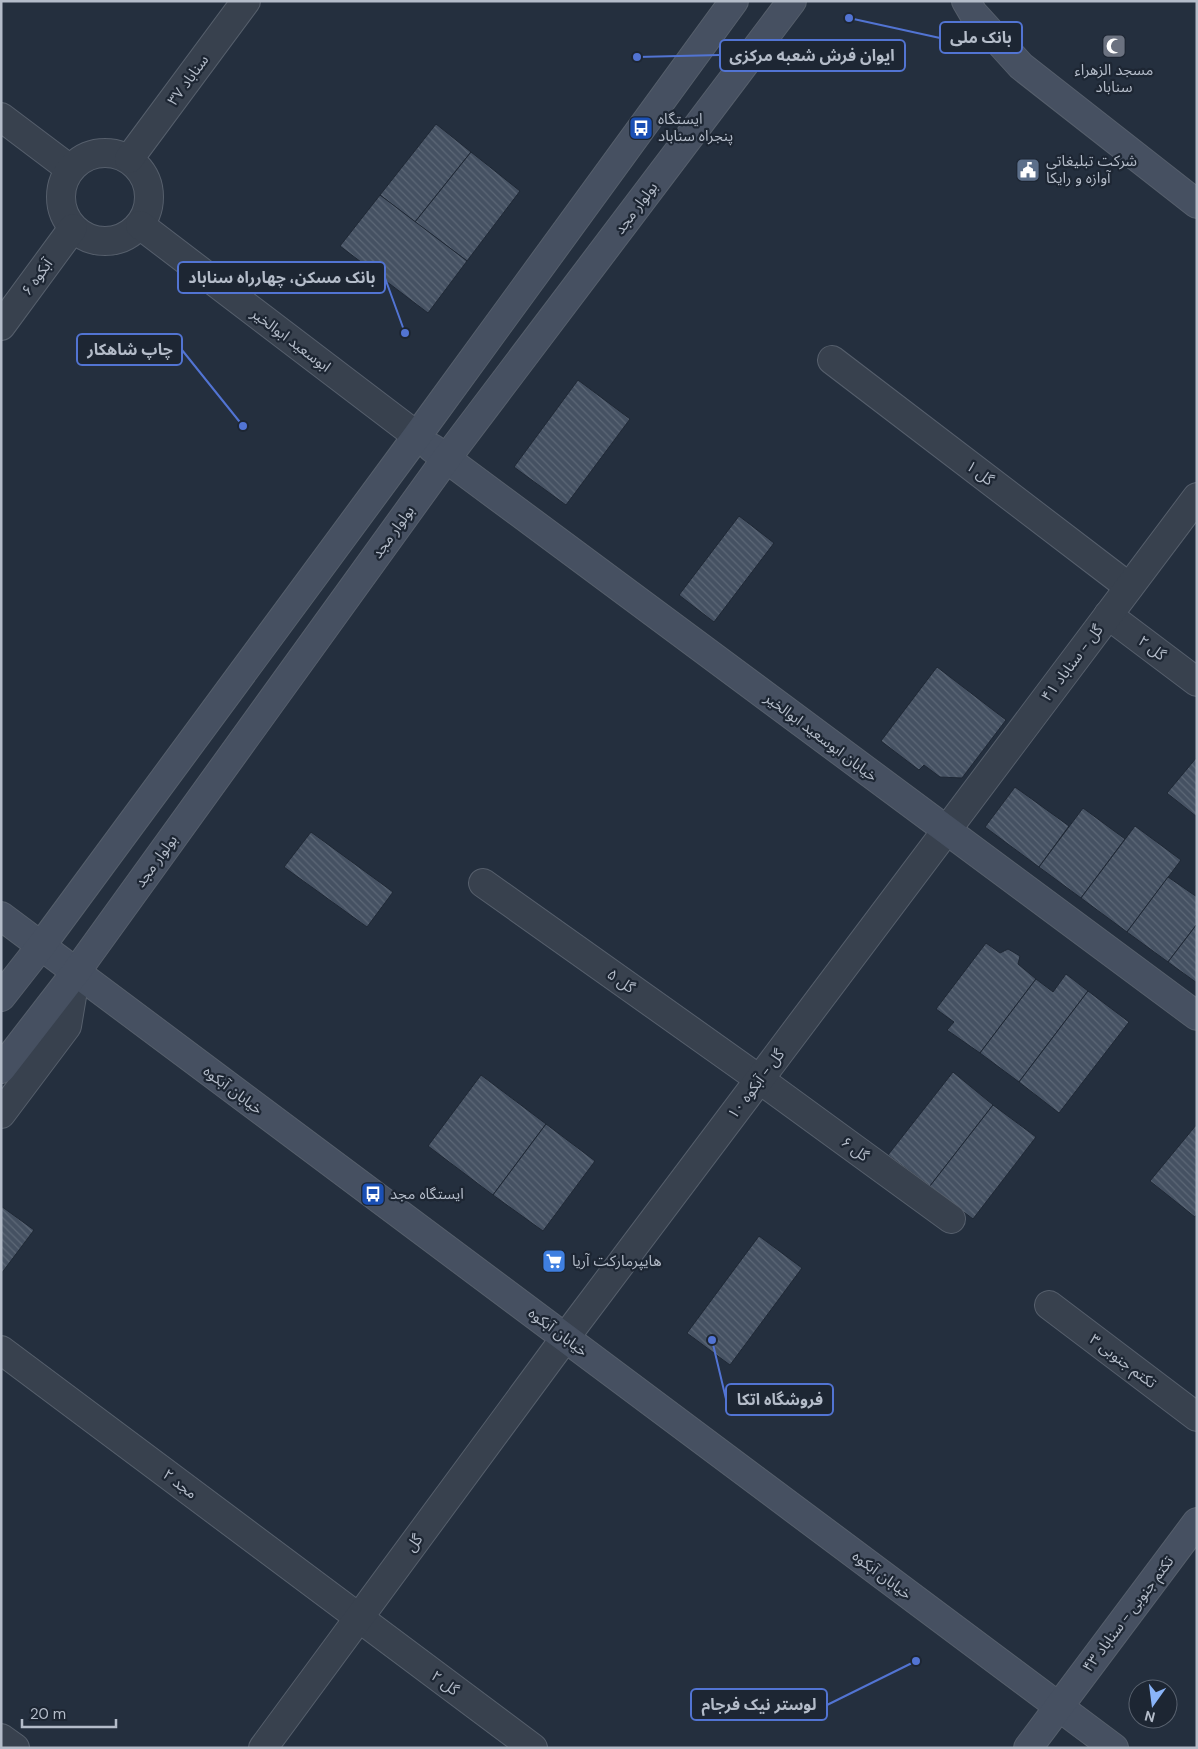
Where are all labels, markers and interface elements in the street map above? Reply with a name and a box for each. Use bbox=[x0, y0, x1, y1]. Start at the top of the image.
callout: بانک ملی bbox=[940, 22, 1022, 53]
text: بانک ملی bbox=[950, 27, 1012, 48]
mosque icon: مسجد الزهراء سناباد bbox=[1101, 33, 1127, 59]
callout: ایوان فرش شعبه مرکزی bbox=[720, 40, 905, 71]
text: ایوان فرش شعبه مرکزی bbox=[729, 45, 895, 66]
street label: سناباد ۳۷ bbox=[163, 50, 213, 109]
place label: مسجد الزهراء سناباد bbox=[1075, 60, 1153, 97]
place label: ایستگاه پنجراه سناباد bbox=[658, 109, 733, 146]
bus stop icon: ایستگاه پنجراه سناباد bbox=[628, 115, 654, 141]
place label: شرکت تبلیغاتی آوازه و رایکا bbox=[1046, 151, 1137, 188]
public building icon: شرکت تبلیغاتی آوازه و رایکا bbox=[1015, 157, 1041, 183]
street label: بولوار مجد bbox=[610, 178, 662, 238]
street label: آبکوه ۶ bbox=[17, 254, 57, 299]
callout: بانک مسکن، چهارراه سناباد bbox=[178, 262, 385, 293]
text: بانک مسکن، چهارراه سناباد bbox=[188, 267, 376, 288]
street label: ابوسعید ابوالخیر bbox=[246, 303, 335, 377]
callout: چاپ شاهکار bbox=[77, 334, 182, 365]
text: چاپ شاهکار bbox=[86, 339, 173, 360]
street label: گل ۱ bbox=[962, 456, 999, 490]
street label: بولوار مجد bbox=[367, 502, 419, 562]
street label: گل - سناباد ۴۱ bbox=[1037, 620, 1108, 705]
street label: گل ۲ bbox=[1134, 631, 1171, 665]
street label: خیابان ابوسعید ابوالخیر bbox=[760, 687, 882, 786]
street label: بولوار مجد bbox=[130, 831, 182, 891]
street label: گل ۵ bbox=[603, 964, 640, 998]
street label: گل - آبکوه ۱۰ bbox=[723, 1044, 789, 1123]
street label: خیابان آبکوه bbox=[199, 1061, 267, 1119]
street label: گل ۶ bbox=[837, 1132, 874, 1166]
bus stop icon: ایستگاه مجد bbox=[360, 1181, 386, 1207]
place label: ایستگاه مجد bbox=[390, 1184, 464, 1204]
supermarket icon: هایپرمارکت آریا bbox=[541, 1248, 567, 1274]
place label: هایپرمارکت آریا bbox=[572, 1251, 662, 1271]
street label: خیابان آبکوه bbox=[524, 1303, 592, 1361]
street label: تکتم جنوبی ۳ bbox=[1085, 1329, 1161, 1394]
callout: فروشگاه اتکا bbox=[726, 1384, 833, 1415]
text: فروشگاه اتکا bbox=[737, 1389, 823, 1410]
street label: مجد ۲ bbox=[159, 1465, 201, 1503]
street label: گل bbox=[401, 1530, 428, 1556]
street label: خیابان آبکوه bbox=[848, 1546, 916, 1604]
street label: تکتم جنوبی - سناباد ۴۳ bbox=[1078, 1552, 1179, 1677]
street label: گل ۲ bbox=[427, 1666, 464, 1700]
north arrow bbox=[1128, 1679, 1178, 1729]
callout: لوستر نیک فرجام bbox=[691, 1689, 827, 1720]
text: لوستر نیک فرجام bbox=[701, 1694, 817, 1716]
scale bar bbox=[22, 1696, 116, 1728]
text: 20 m bbox=[30, 1704, 66, 1724]
text: N bbox=[1143, 1707, 1157, 1727]

